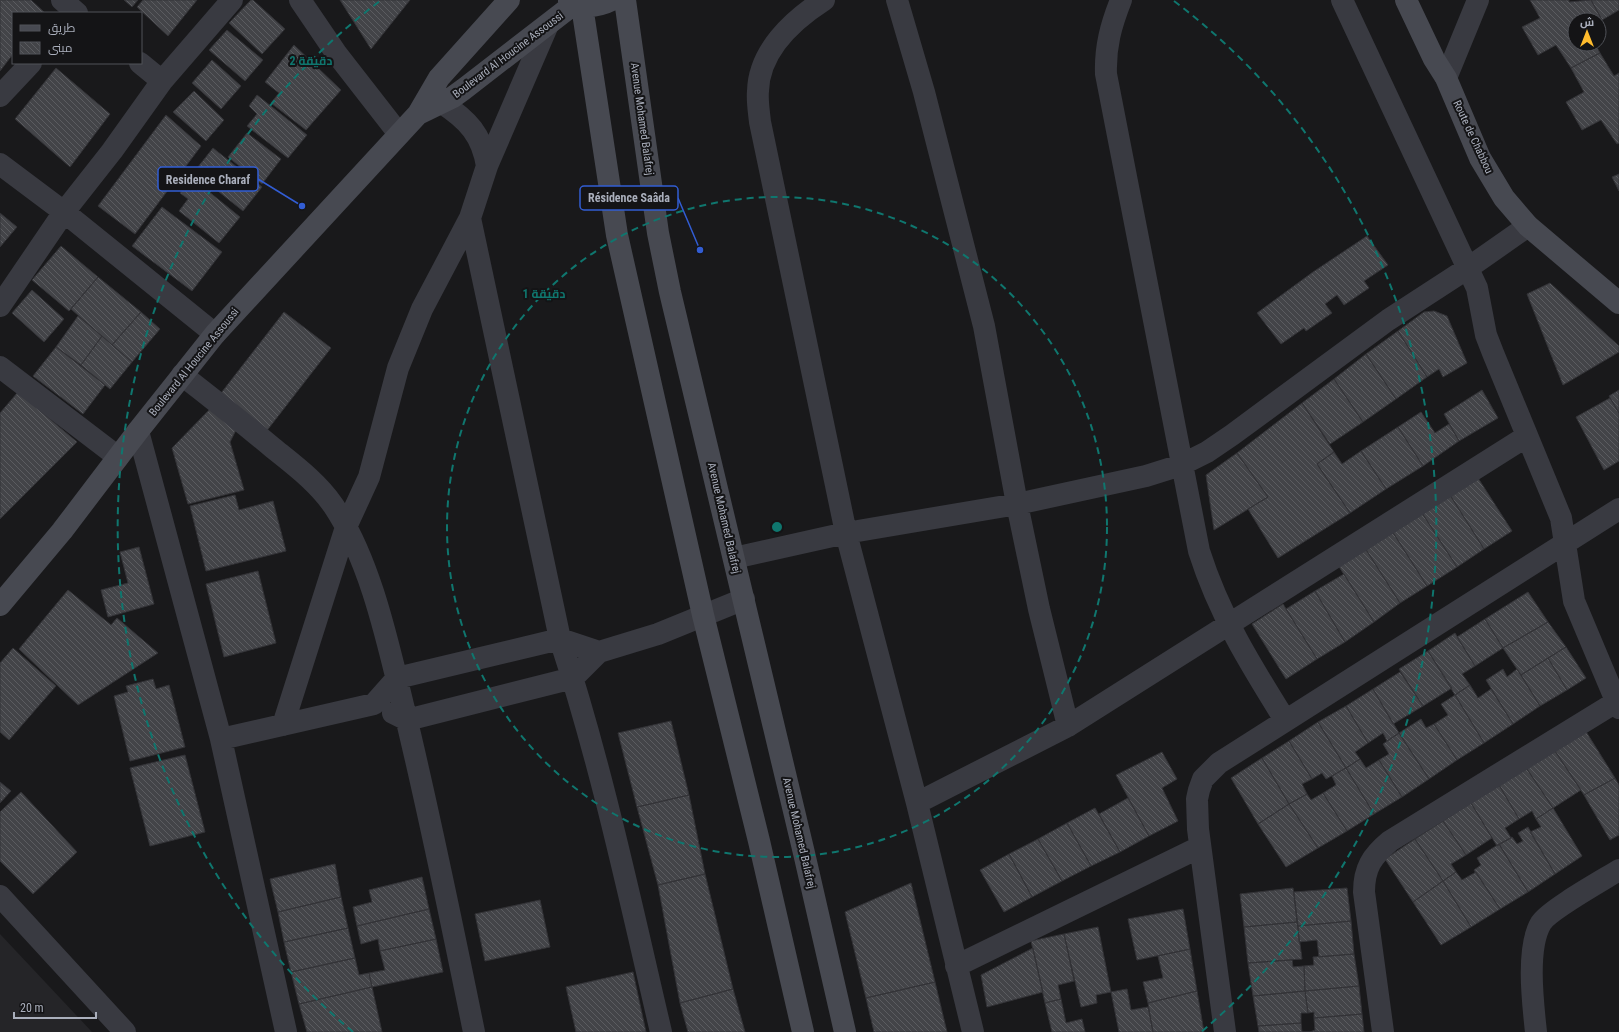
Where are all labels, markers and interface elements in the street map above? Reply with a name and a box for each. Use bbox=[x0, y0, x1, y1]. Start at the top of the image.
street label: Boulevard Al Houcine Assoussi bbox=[450, 9, 566, 101]
legend bbox=[12, 12, 142, 64]
north arrow bbox=[1567, 12, 1607, 52]
text: ش bbox=[1580, 16, 1594, 29]
text: طريق bbox=[48, 21, 76, 35]
text: مبنى bbox=[48, 41, 73, 55]
text: 2 دقيقة bbox=[290, 54, 332, 68]
street label: Avenue Mohamed Balafrej bbox=[628, 62, 656, 176]
street label: Route de Chabbou bbox=[1450, 98, 1496, 176]
callout: Residence Charaf bbox=[158, 167, 258, 191]
text: Residence Charaf bbox=[166, 173, 250, 187]
callout: Résidence Saâda bbox=[580, 186, 678, 210]
text: Résidence Saâda bbox=[588, 191, 670, 205]
text: 1 دقيقة bbox=[523, 287, 565, 301]
street label: Boulevard Al Houcine Assoussi bbox=[146, 305, 242, 419]
street label: Avenue Mohamed Balafrej bbox=[705, 461, 743, 575]
centre of rings bbox=[770, 520, 784, 534]
street label: Avenue Mohamed Balafrej bbox=[780, 776, 818, 890]
scale bar bbox=[14, 994, 96, 1020]
text: 20 m bbox=[20, 1001, 44, 1015]

